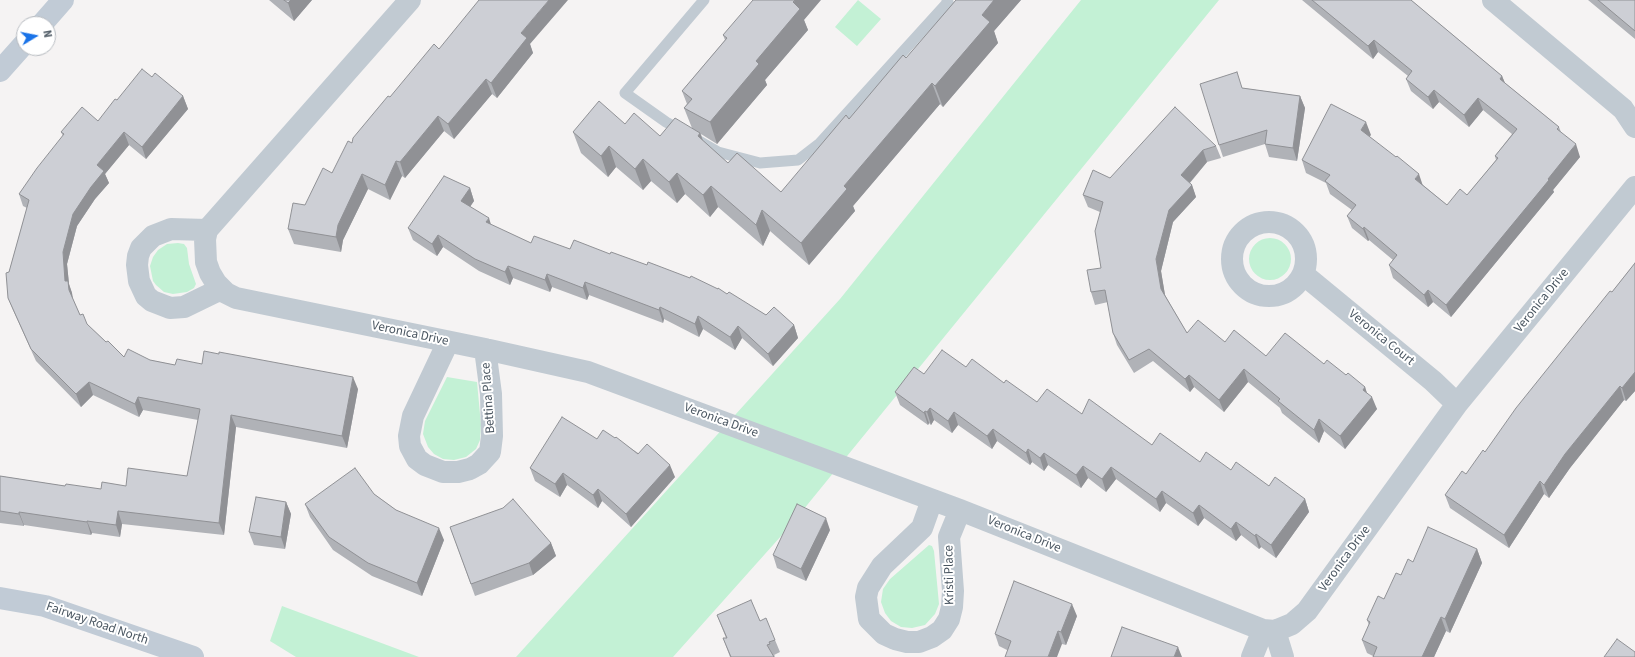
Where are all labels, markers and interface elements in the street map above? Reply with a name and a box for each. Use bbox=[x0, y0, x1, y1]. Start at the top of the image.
north arrow bbox=[16, 16, 56, 56]
text: N bbox=[39, 29, 55, 39]
street label: Veronica Drive bbox=[1511, 266, 1573, 336]
street label: Veronica Court bbox=[1345, 307, 1417, 369]
street label: Veronica Drive bbox=[370, 318, 450, 350]
street label: Bettina Place bbox=[479, 362, 499, 434]
street label: Veronica Drive bbox=[682, 400, 760, 442]
street label: Veronica Drive bbox=[985, 513, 1063, 557]
street label: Veronica Drive bbox=[1316, 523, 1374, 595]
street label: Kristi Place bbox=[942, 545, 958, 605]
street label: Fairway Road North bbox=[44, 599, 150, 649]

